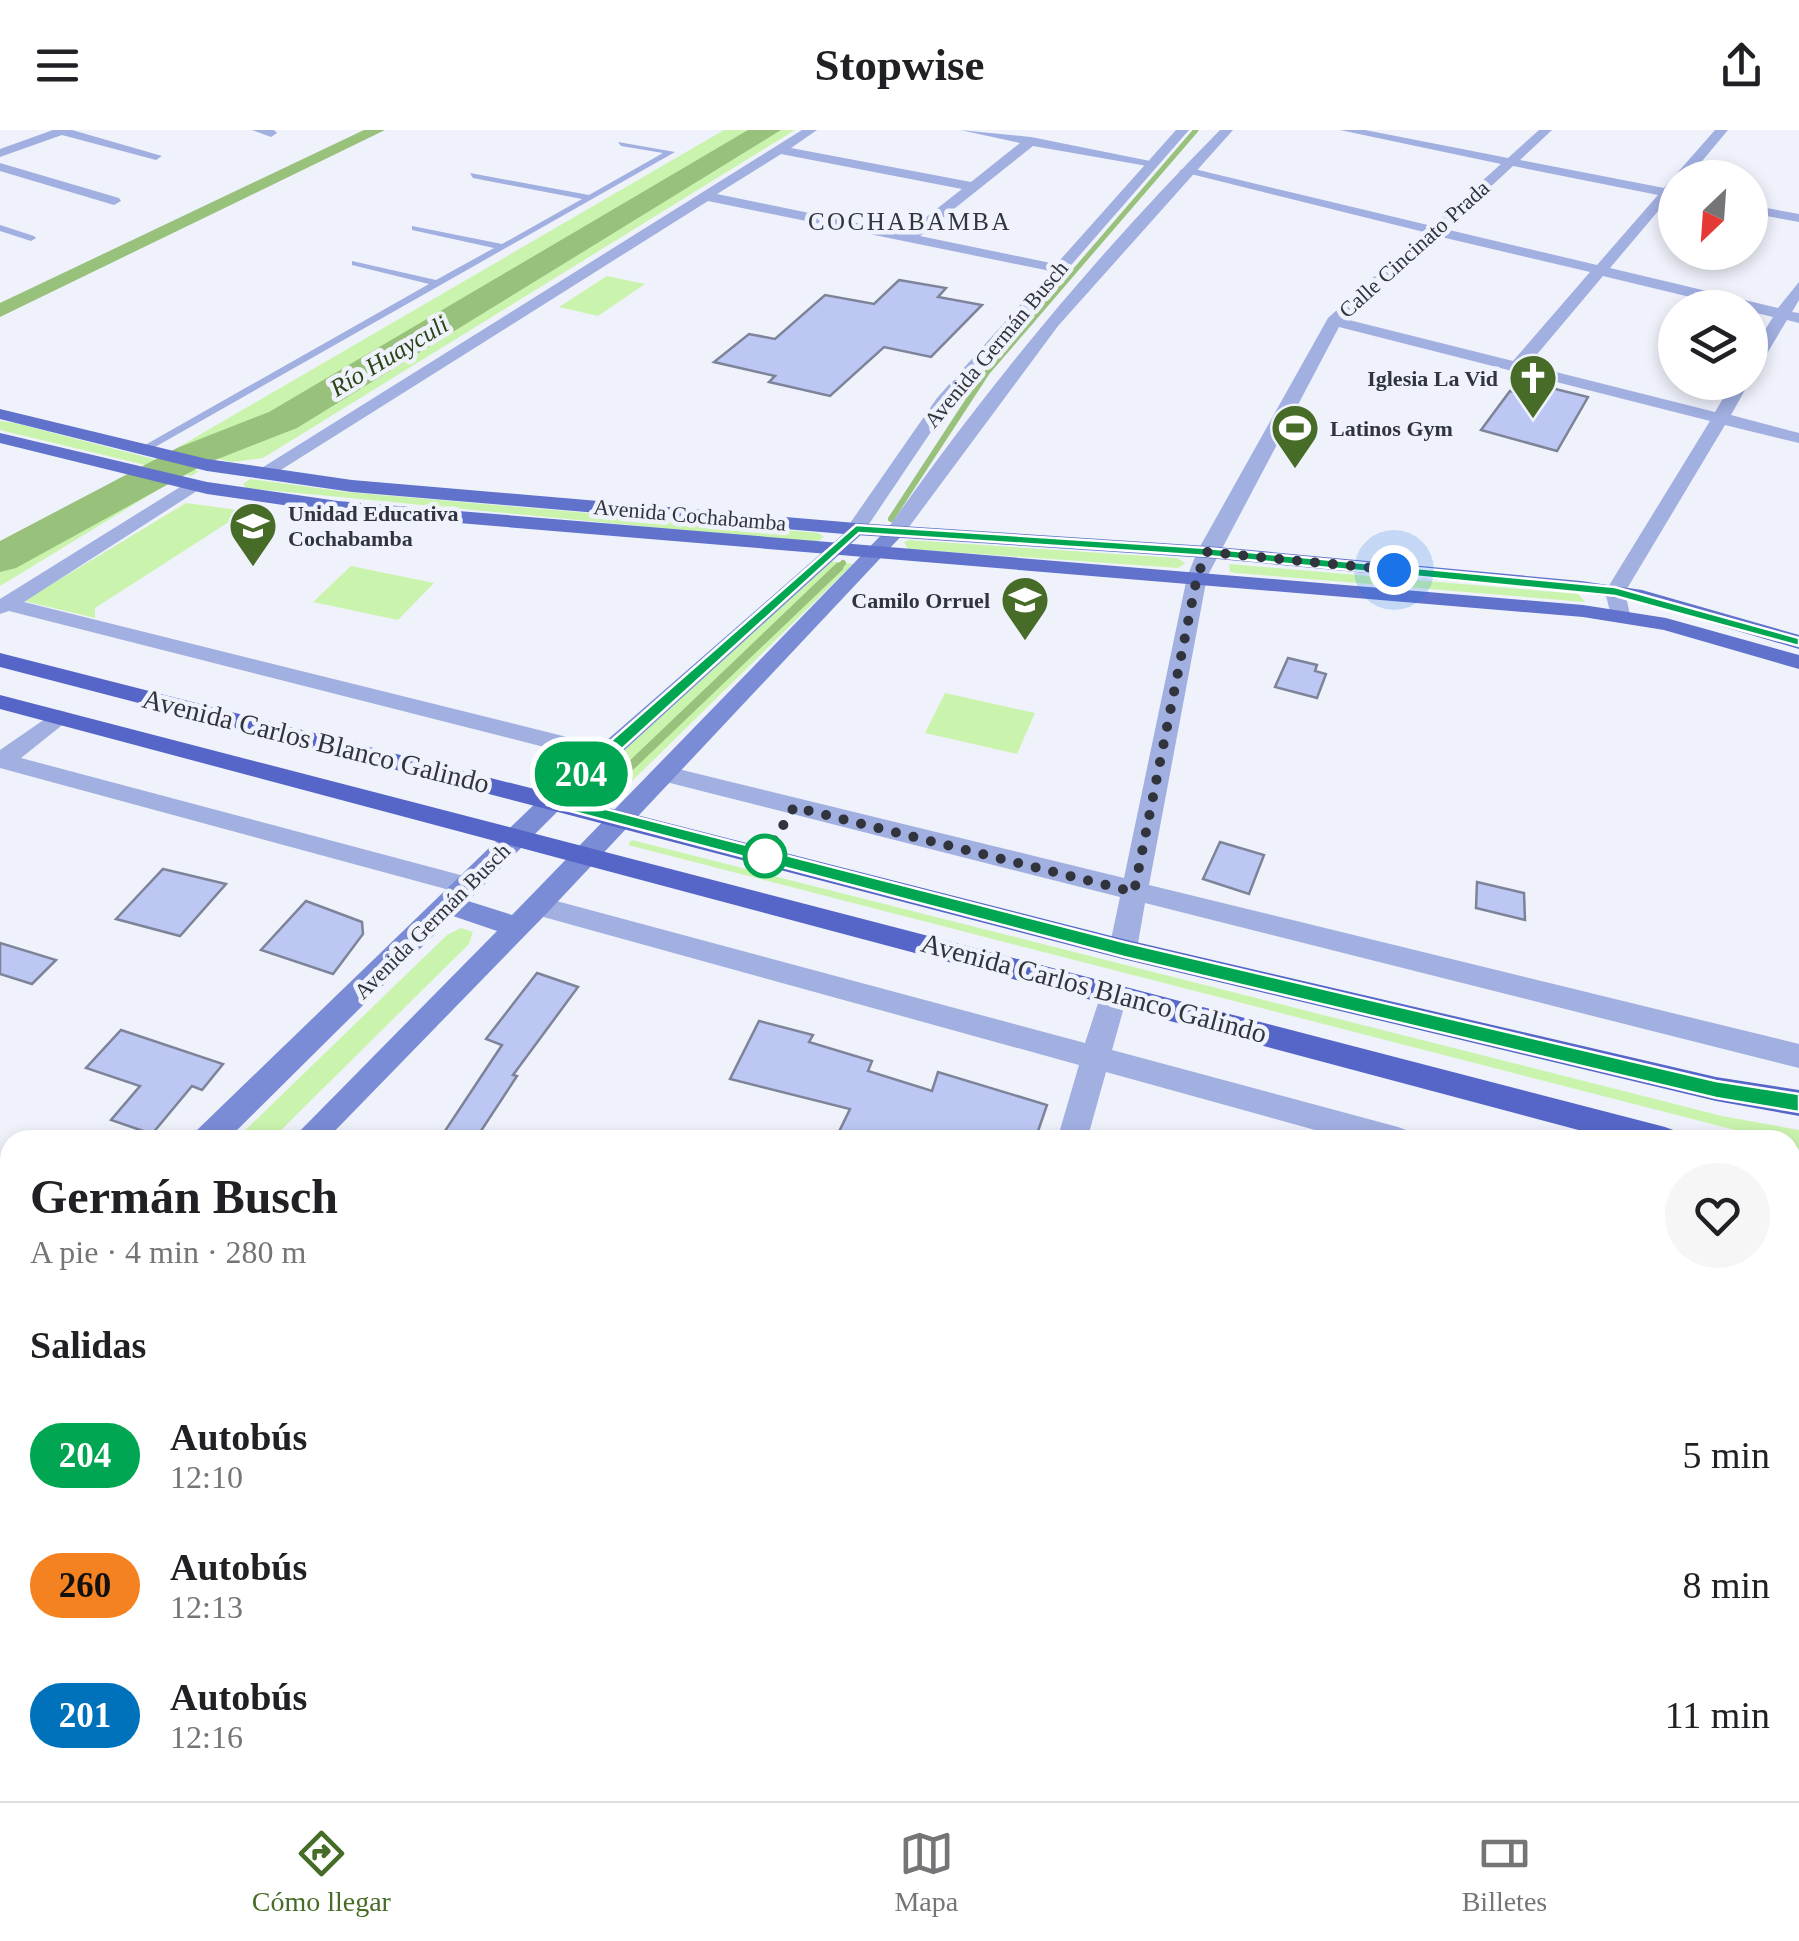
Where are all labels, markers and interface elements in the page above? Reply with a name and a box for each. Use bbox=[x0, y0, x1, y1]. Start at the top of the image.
icon: menu bbox=[30, 38, 85, 93]
icon: share bbox=[1714, 38, 1769, 93]
text: Stopwise bbox=[814, 40, 985, 90]
north arrow bbox=[1658, 160, 1768, 270]
map controls bbox=[1658, 160, 1768, 400]
street label: Calle Cincinato Prada bbox=[1334, 175, 1494, 323]
district label: COCHABAMBA bbox=[808, 208, 1012, 235]
street label: Avenida Germán Busch bbox=[919, 256, 1073, 432]
button: layers bbox=[1658, 290, 1768, 400]
water label: Río Huayculi bbox=[324, 310, 453, 402]
church icon: Iglesia La Vid bbox=[1507, 352, 1559, 420]
place label: Iglesia La Vid bbox=[1367, 366, 1498, 391]
sports icon: Latinos Gym bbox=[1269, 402, 1321, 470]
place label: Latinos Gym bbox=[1330, 416, 1453, 441]
street label: Avenida Cochabamba bbox=[593, 494, 788, 536]
school or university icon: Unidad Educativa Cochabamba bbox=[227, 500, 279, 568]
place label: Unidad Educativa Cochabamba bbox=[288, 501, 459, 551]
your location bbox=[1369, 545, 1419, 595]
school or university icon: Camilo Orruel bbox=[999, 574, 1051, 642]
place label: Camilo Orruel bbox=[851, 588, 990, 613]
street label: Avenida Carlos Blanco Galindo bbox=[139, 683, 493, 799]
line badge: 204 bbox=[524, 742, 638, 806]
text: 204 bbox=[555, 755, 607, 794]
unlabelled marker bbox=[744, 835, 786, 877]
street label: Avenida Germán Busch bbox=[349, 838, 515, 1004]
street label: Avenida Carlos Blanco Galindo bbox=[918, 927, 1270, 1049]
button: heart bbox=[1665, 1163, 1770, 1268]
text: Germán Busch bbox=[30, 1170, 338, 1223]
text: A pie · 4 min · 280 m bbox=[30, 1234, 306, 1270]
text: Salidas bbox=[30, 1324, 146, 1366]
text: Autobús bbox=[170, 1416, 307, 1458]
text: 5 min bbox=[1682, 1434, 1770, 1476]
text: 204 bbox=[59, 1436, 111, 1475]
text: 12:10 bbox=[170, 1459, 243, 1495]
text: Autobús bbox=[170, 1546, 307, 1588]
text: 8 min bbox=[1682, 1564, 1770, 1606]
text: 260 bbox=[59, 1566, 111, 1605]
text: 12:13 bbox=[170, 1589, 243, 1625]
text: Autobús bbox=[170, 1676, 307, 1718]
text: 11 min bbox=[1665, 1694, 1770, 1736]
text: 201 bbox=[59, 1696, 111, 1735]
text: 12:16 bbox=[170, 1719, 243, 1755]
tab: Cómo llegar bbox=[252, 1826, 391, 1918]
tab: Mapa bbox=[894, 1826, 958, 1918]
tab: Billetes bbox=[1462, 1826, 1547, 1918]

